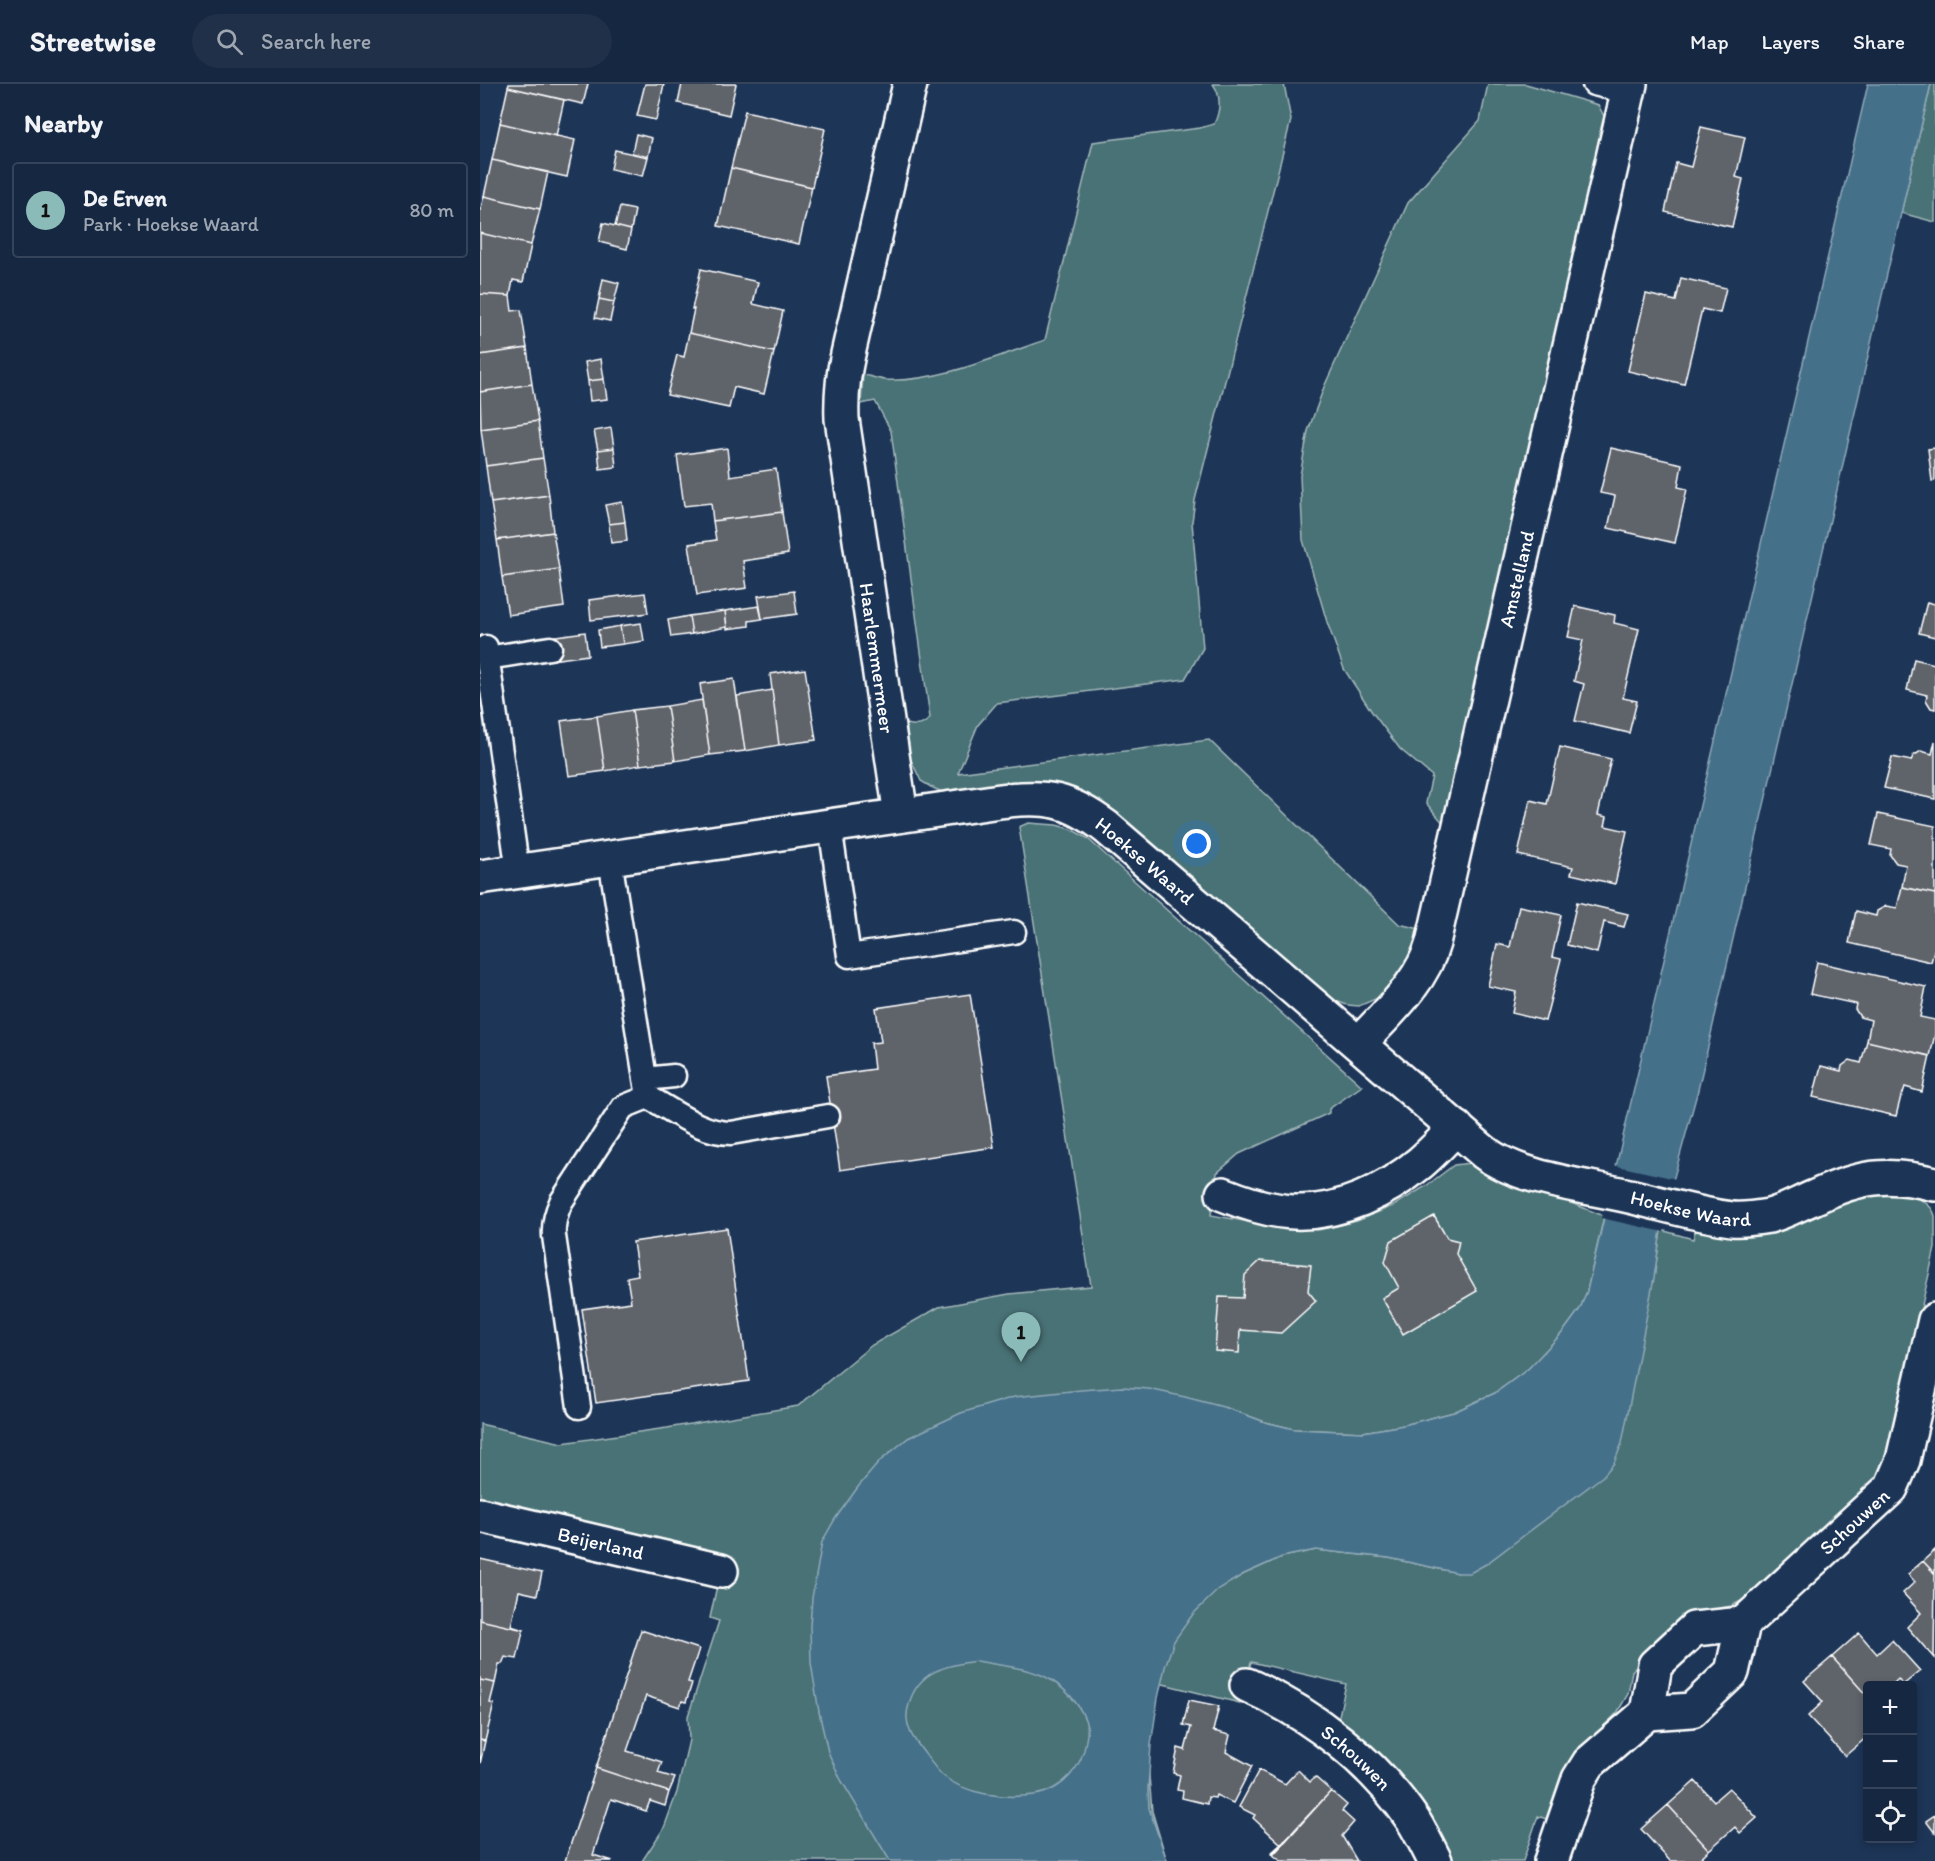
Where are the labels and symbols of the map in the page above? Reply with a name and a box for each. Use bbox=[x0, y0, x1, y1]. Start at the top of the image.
street label: Amstelland bbox=[1494, 528, 1539, 630]
street label: Haarlemmermeer bbox=[855, 581, 899, 735]
street label: Hoekse Waard bbox=[1091, 811, 1199, 910]
your location bbox=[1182, 829, 1211, 858]
street label: Hoekse Waard bbox=[1628, 1185, 1752, 1231]
pin: 1 bbox=[1002, 1312, 1040, 1362]
street label: Schouwen bbox=[1814, 1483, 1894, 1560]
street label: Beijerland bbox=[555, 1521, 647, 1565]
street label: Schouwen bbox=[1317, 1720, 1397, 1795]

